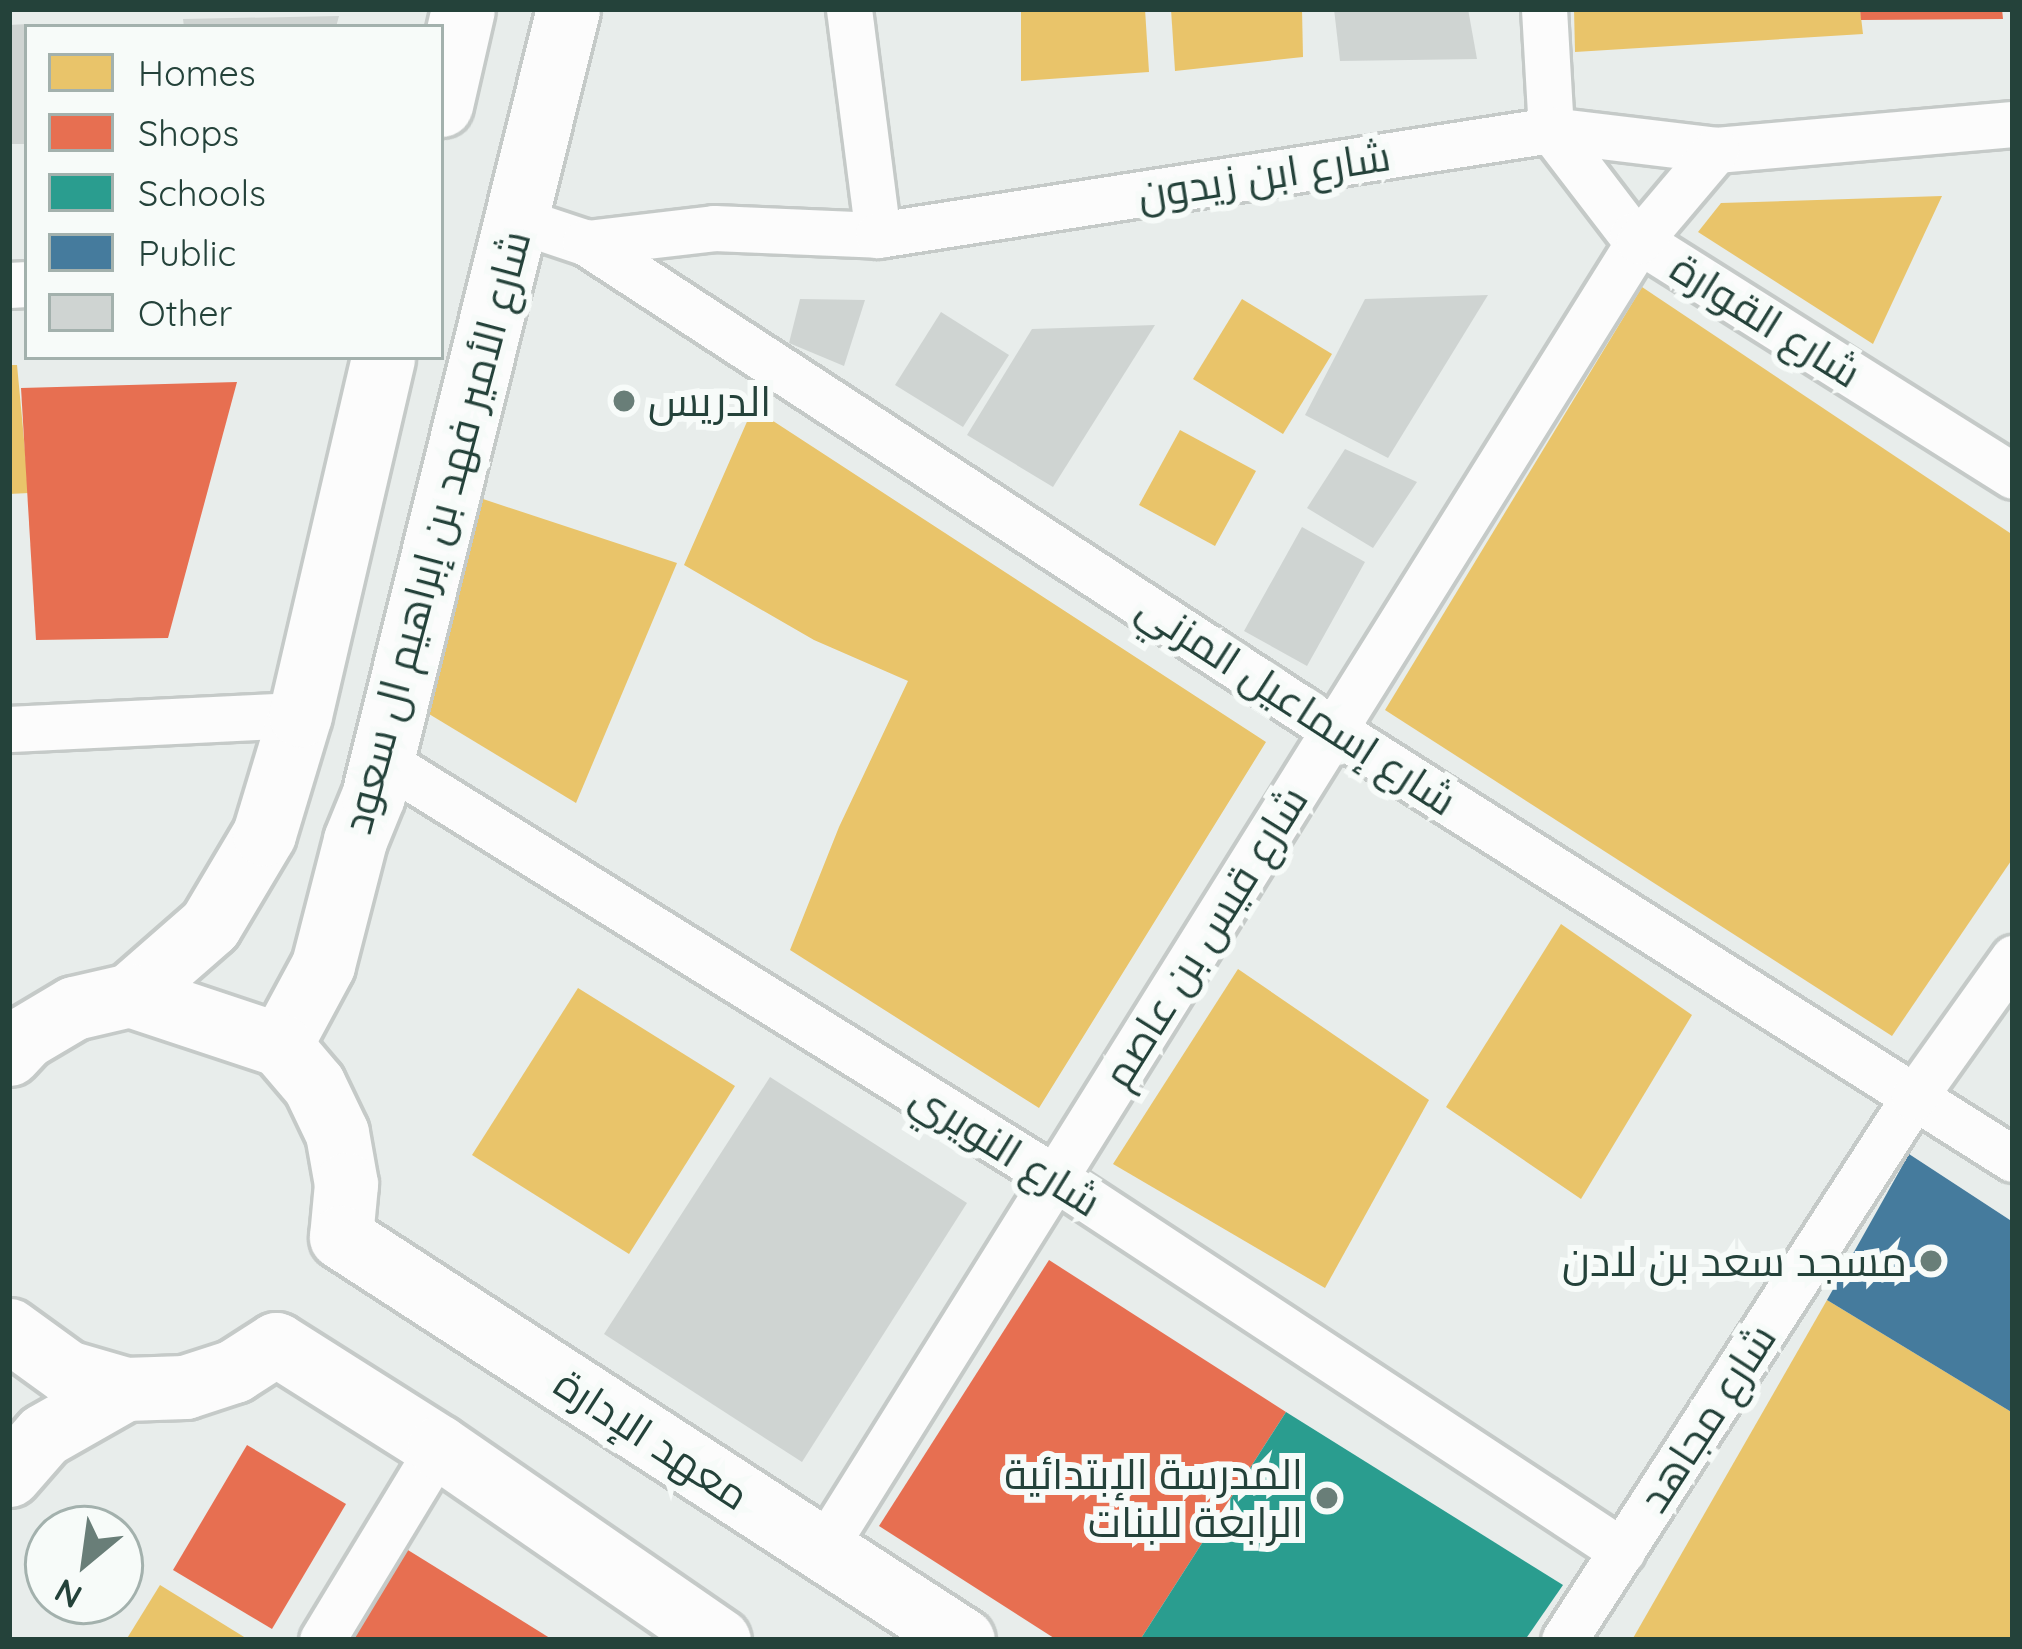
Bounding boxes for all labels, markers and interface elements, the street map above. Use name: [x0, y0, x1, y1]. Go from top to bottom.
legend: [24, 24, 444, 360]
text: Homes: [138, 50, 256, 95]
text: Shops: [138, 110, 239, 155]
street label: شارع ابن زيدون: [1134, 130, 1394, 220]
text: Schools: [138, 170, 266, 215]
street label: شارع الأمير فهد بن إبراهيم ال سعود: [331, 225, 541, 839]
text: Public: [138, 230, 236, 275]
street label: شارع القوارة: [1662, 242, 1870, 398]
text: Other: [138, 290, 232, 335]
place label: الدريس: [648, 376, 771, 426]
marker: الدريس: [611, 388, 637, 414]
street label: شارع إسماعيل المزني: [1128, 582, 1466, 826]
street label: شارع قيس بن عاصم: [1092, 777, 1318, 1097]
street label: شارع النويري: [902, 1071, 1110, 1227]
place label: مسجد سعد بن لادن: [1562, 1236, 1907, 1286]
marker: مسجد سعد بن لادن: [1918, 1248, 1944, 1274]
street label: شارع مجاهد: [1628, 1315, 1786, 1521]
street label: معهد الإدارة: [546, 1358, 758, 1520]
place label: المدرسة الإبتدائية الرابعة للبنات: [1004, 1449, 1303, 1547]
marker: المدرسة الإبتدائية الرابعة للبنات: [1314, 1485, 1340, 1511]
north arrow: [24, 1505, 144, 1625]
text: N: [47, 1570, 88, 1618]

